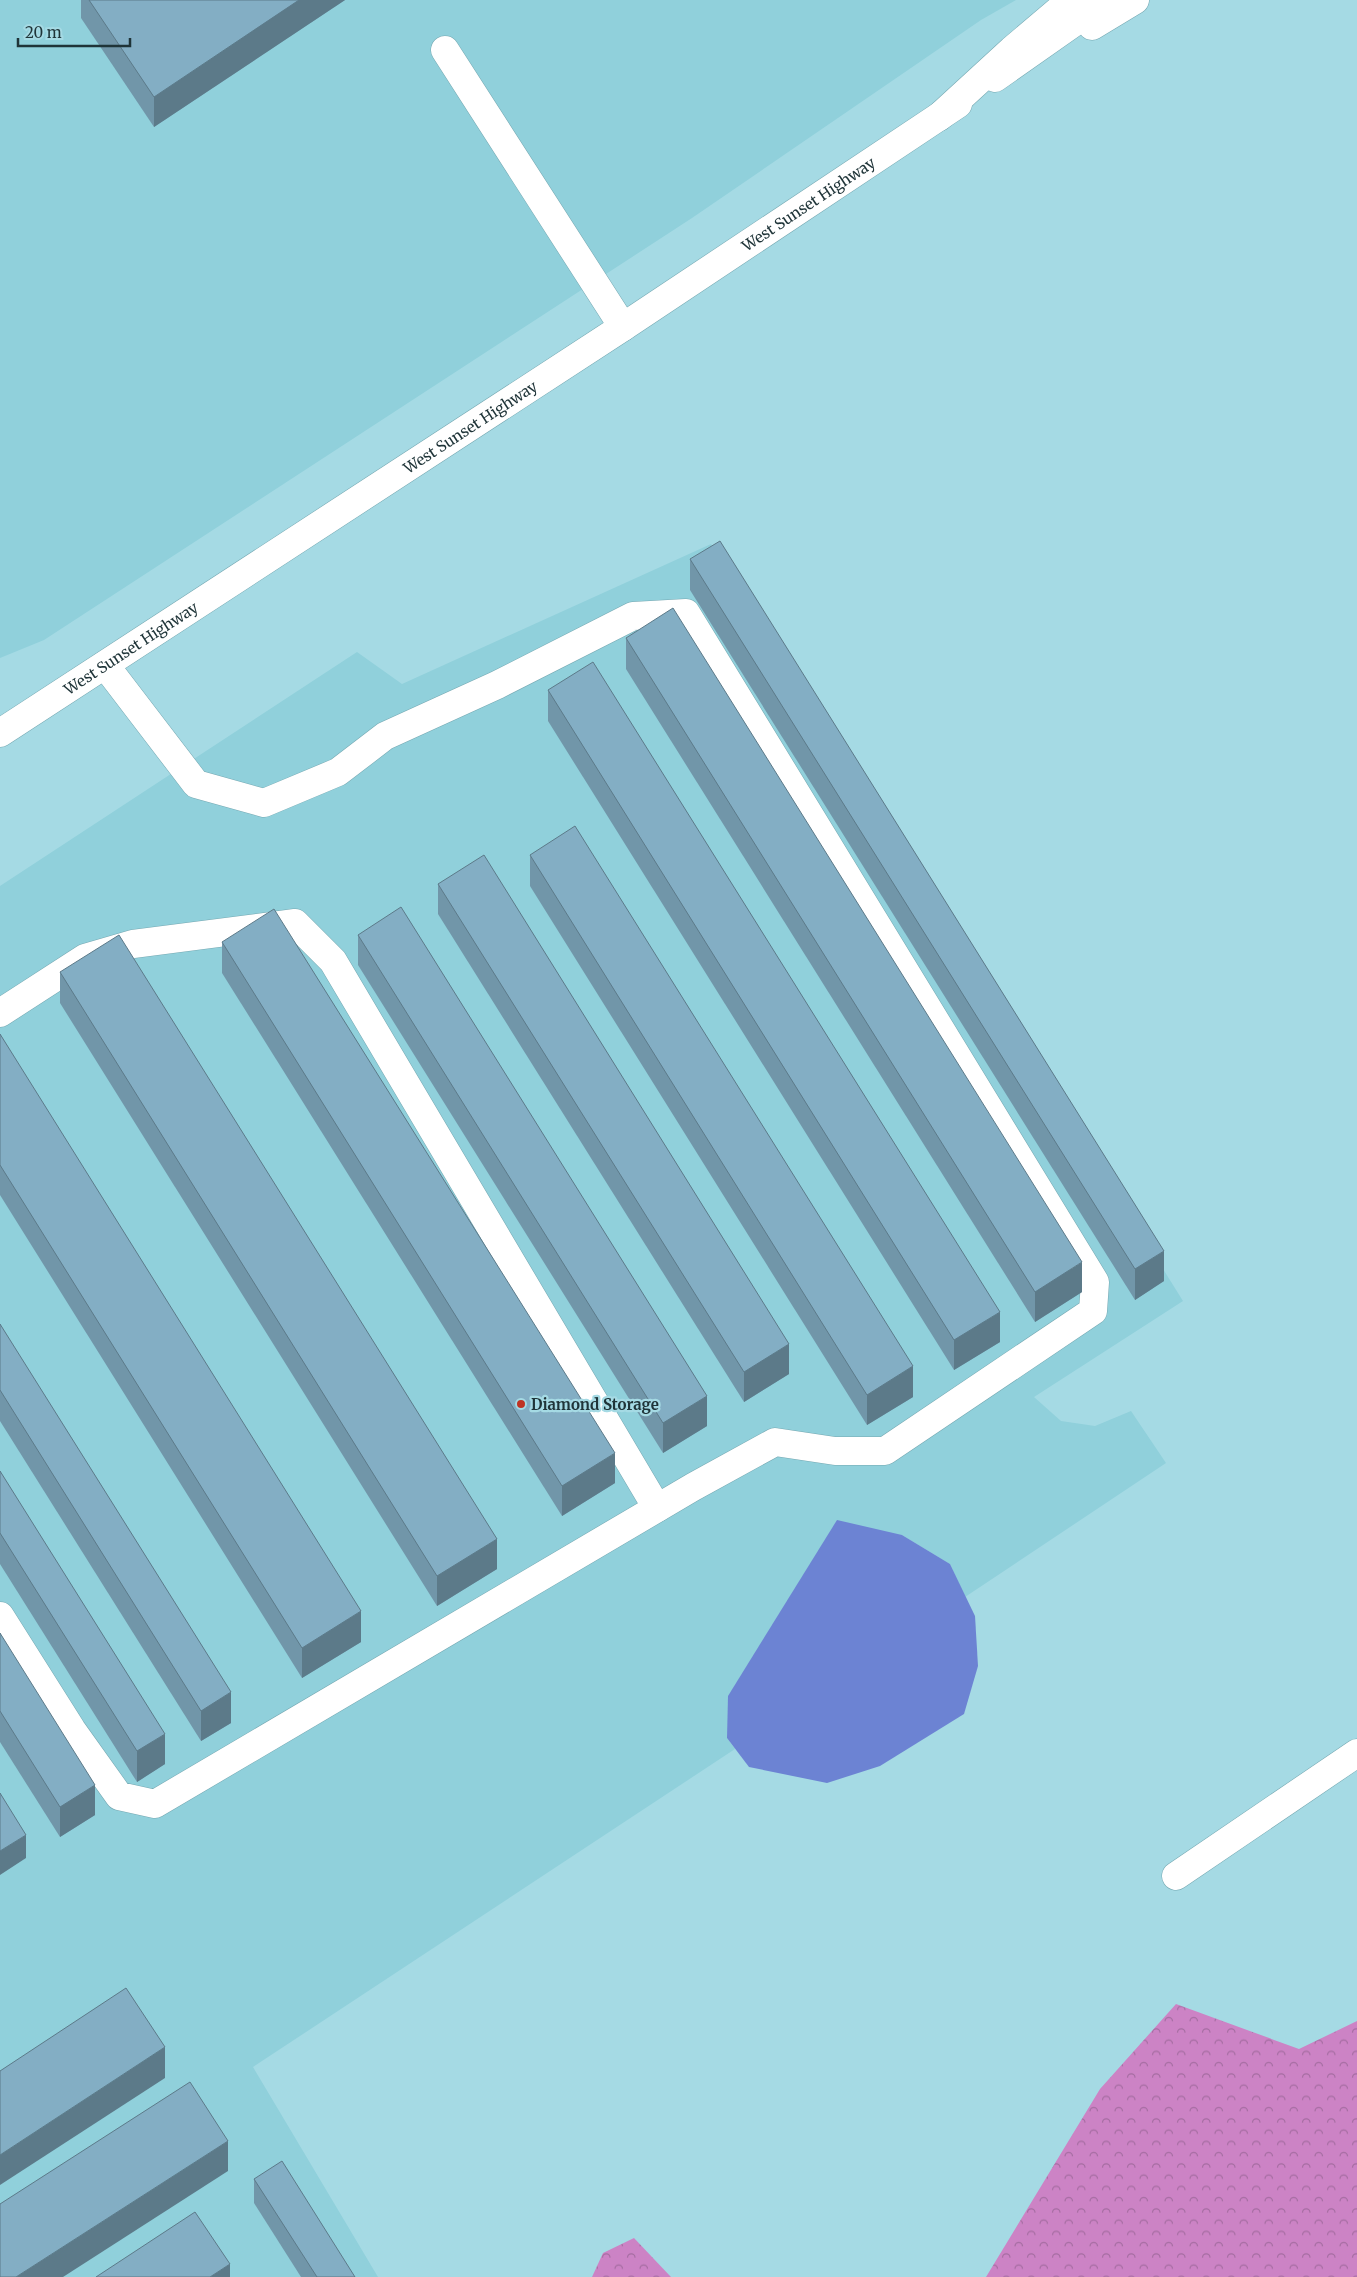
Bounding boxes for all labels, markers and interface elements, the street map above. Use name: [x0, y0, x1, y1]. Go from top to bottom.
scale bar: [18, 15, 130, 47]
text: 20 m: [25, 23, 62, 42]
street label: West Sunset Highway: [737, 152, 879, 255]
street label: West Sunset Highway: [399, 376, 541, 478]
street label: West Sunset Highway: [59, 597, 201, 699]
place label: Diamond Storage: [531, 1395, 659, 1414]
marker: Diamond Storage: [515, 1398, 527, 1410]

